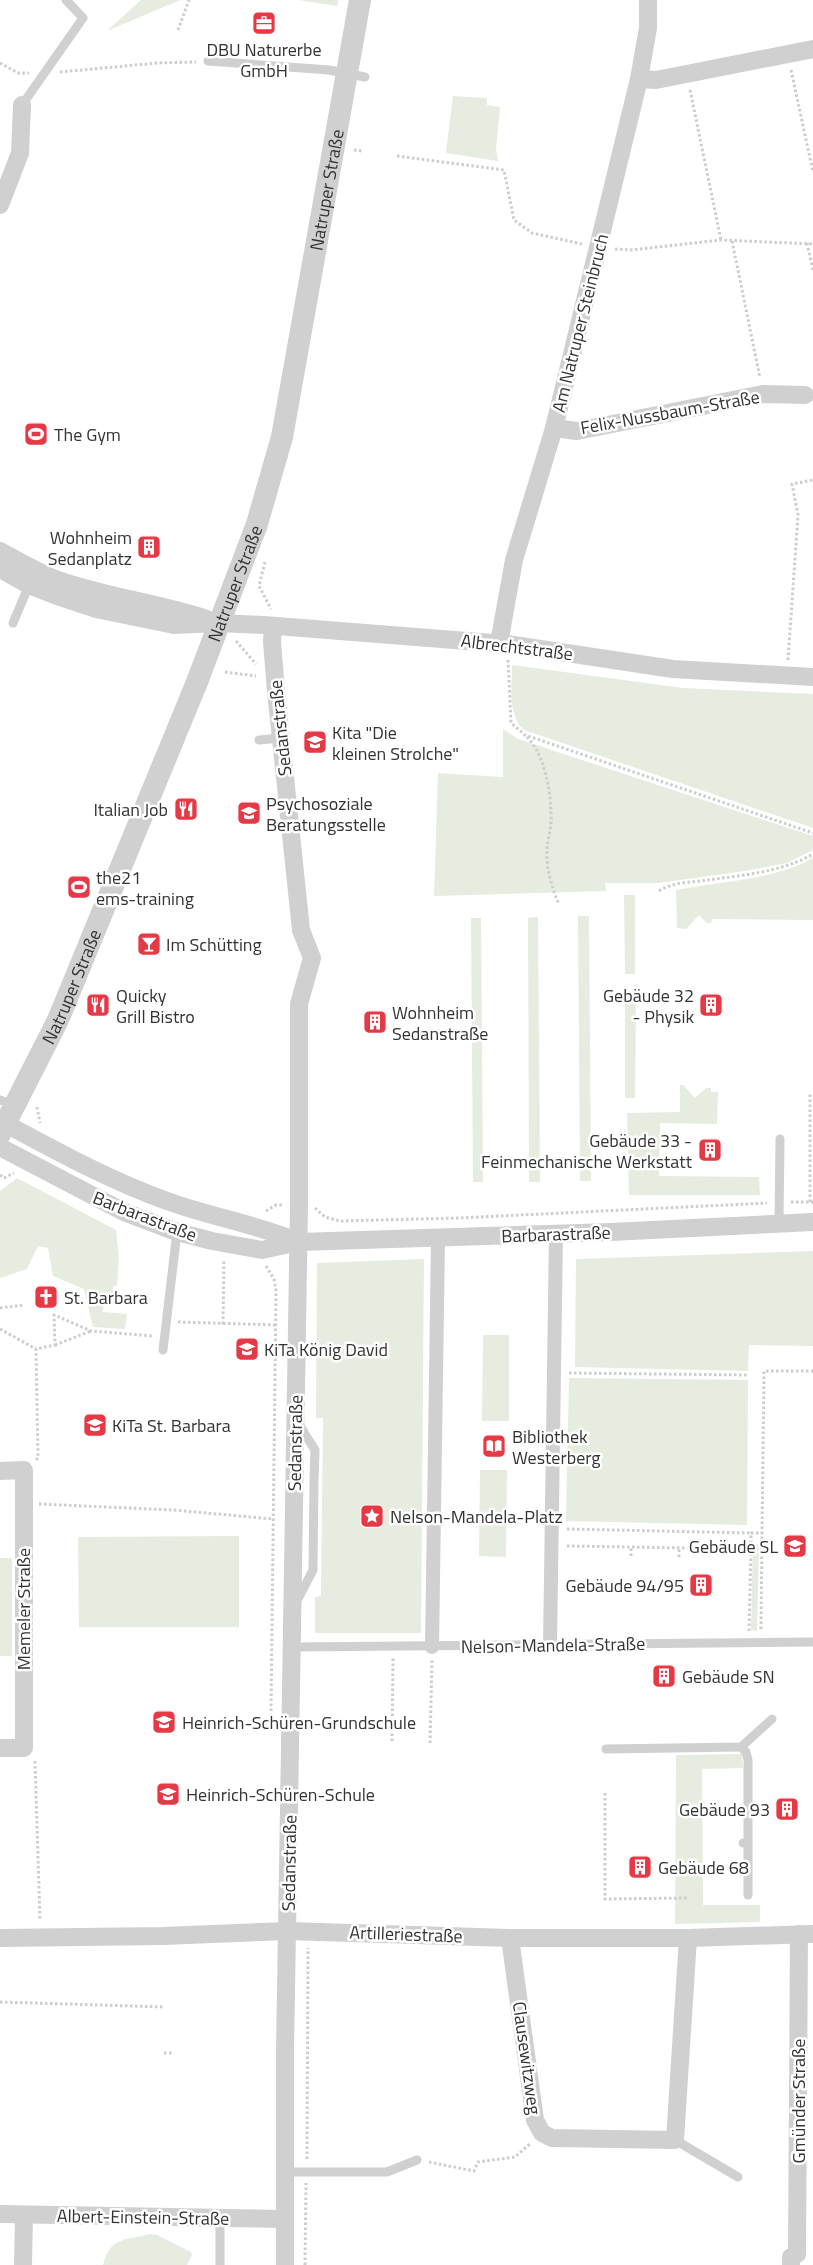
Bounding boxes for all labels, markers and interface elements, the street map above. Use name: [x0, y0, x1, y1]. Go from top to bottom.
office icon: DBU Naturerbe GmbH: [251, 10, 277, 36]
place label: DBU Naturerbe GmbH: [206, 36, 322, 84]
street label: Natruper Straße: [302, 127, 350, 253]
street label: Am Natruper Steinbruch: [545, 231, 615, 415]
street label: Felix-Nussbaum-Straße: [578, 383, 762, 441]
sports icon: The Gym: [23, 421, 49, 447]
place label: The Gym: [54, 421, 121, 448]
street label: Natruper Straße: [200, 521, 269, 645]
place label: Wohnheim Sedanplatz: [48, 524, 132, 572]
building icon: Wohnheim Sedanplatz: [136, 534, 162, 560]
street label: Albrechtstraße: [459, 627, 575, 667]
street label: Sedanstraße: [262, 679, 298, 777]
place label: Kita "Die kleinen Strolche": [332, 719, 459, 767]
school or university icon: Kita "Die kleinen Strolche": [302, 729, 328, 755]
place label: Psychosoziale Beratungsstelle: [266, 790, 386, 838]
place label: Italian Job: [93, 796, 168, 823]
restaurant icon: Italian Job: [173, 796, 199, 822]
school or university icon: Psychosoziale Beratungsstelle: [236, 800, 262, 826]
place label: the21 ems-training: [96, 864, 194, 912]
sports icon: the21 ems-training: [66, 874, 92, 900]
street label: Natruper Straße: [35, 925, 108, 1049]
bar icon: Im Schütting: [136, 931, 162, 957]
place label: Im Schütting: [166, 931, 262, 958]
place label: Quicky Grill Bistro: [116, 982, 195, 1030]
place label: Gebäude 32 - Physik: [603, 982, 694, 1030]
restaurant icon: Quicky Grill Bistro: [85, 992, 111, 1018]
building icon: Gebäude 32 - Physik: [698, 992, 724, 1018]
place label: Wohnheim Sedanstraße: [392, 999, 488, 1047]
building icon: Wohnheim Sedanstraße: [362, 1009, 388, 1035]
place label: Gebäude 33 - Feinmechanische Werkstatt: [481, 1127, 693, 1175]
building icon: Gebäude 33 - Feinmechanische Werkstatt: [697, 1137, 723, 1163]
street label: Barbarastraße: [89, 1184, 201, 1248]
street label: Barbarastraße: [501, 1219, 611, 1249]
church icon: St. Barbara: [33, 1284, 59, 1310]
place label: St. Barbara: [64, 1284, 148, 1311]
school or university icon: KiTa König David: [234, 1336, 260, 1362]
place label: KiTa König David: [264, 1336, 388, 1363]
street label: Sedanstraße: [281, 1395, 309, 1491]
school or university icon: KiTa St. Barbara: [82, 1412, 108, 1438]
place label: KiTa St. Barbara: [112, 1412, 231, 1439]
place label: Bibliothek Westerberg: [512, 1423, 601, 1471]
library icon: Bibliothek Westerberg: [481, 1433, 507, 1459]
place icon: Nelson-Mandela-Platz: [359, 1503, 385, 1529]
place label: Nelson-Mandela-Platz: [390, 1503, 563, 1530]
place label: Gebäude SL: [689, 1533, 778, 1560]
school or university icon: Gebäude SL: [782, 1533, 808, 1559]
street label: Memeler Straße: [10, 1548, 37, 1670]
place label: Gebäude 94/95: [565, 1572, 684, 1599]
building icon: Gebäude 94/95: [688, 1572, 714, 1598]
street label: Nelson-Mandela-Straße: [461, 1630, 645, 1660]
building icon: Gebäude SN: [651, 1663, 677, 1689]
place label: Gebäude SN: [682, 1663, 775, 1690]
school or university icon: Heinrich-Schüren-Grundschule: [151, 1709, 177, 1735]
place label: Heinrich-Schüren-Grundschule: [182, 1709, 416, 1736]
school or university icon: Heinrich-Schüren-Schule: [155, 1781, 181, 1807]
place label: Heinrich-Schüren-Schule: [186, 1781, 375, 1808]
place label: Gebäude 93: [679, 1796, 770, 1823]
building icon: Gebäude 93: [774, 1796, 800, 1822]
street label: Sedanstraße: [275, 1815, 303, 1911]
building icon: Gebäude 68: [627, 1854, 653, 1880]
place label: Gebäude 68: [658, 1854, 749, 1881]
street label: Artilleriestraße: [349, 1919, 463, 1949]
street label: Clausewitzweg: [506, 2000, 548, 2116]
street label: Gmünder Straße: [785, 2039, 812, 2163]
street label: Albert-Einstein-Straße: [57, 2202, 229, 2232]

